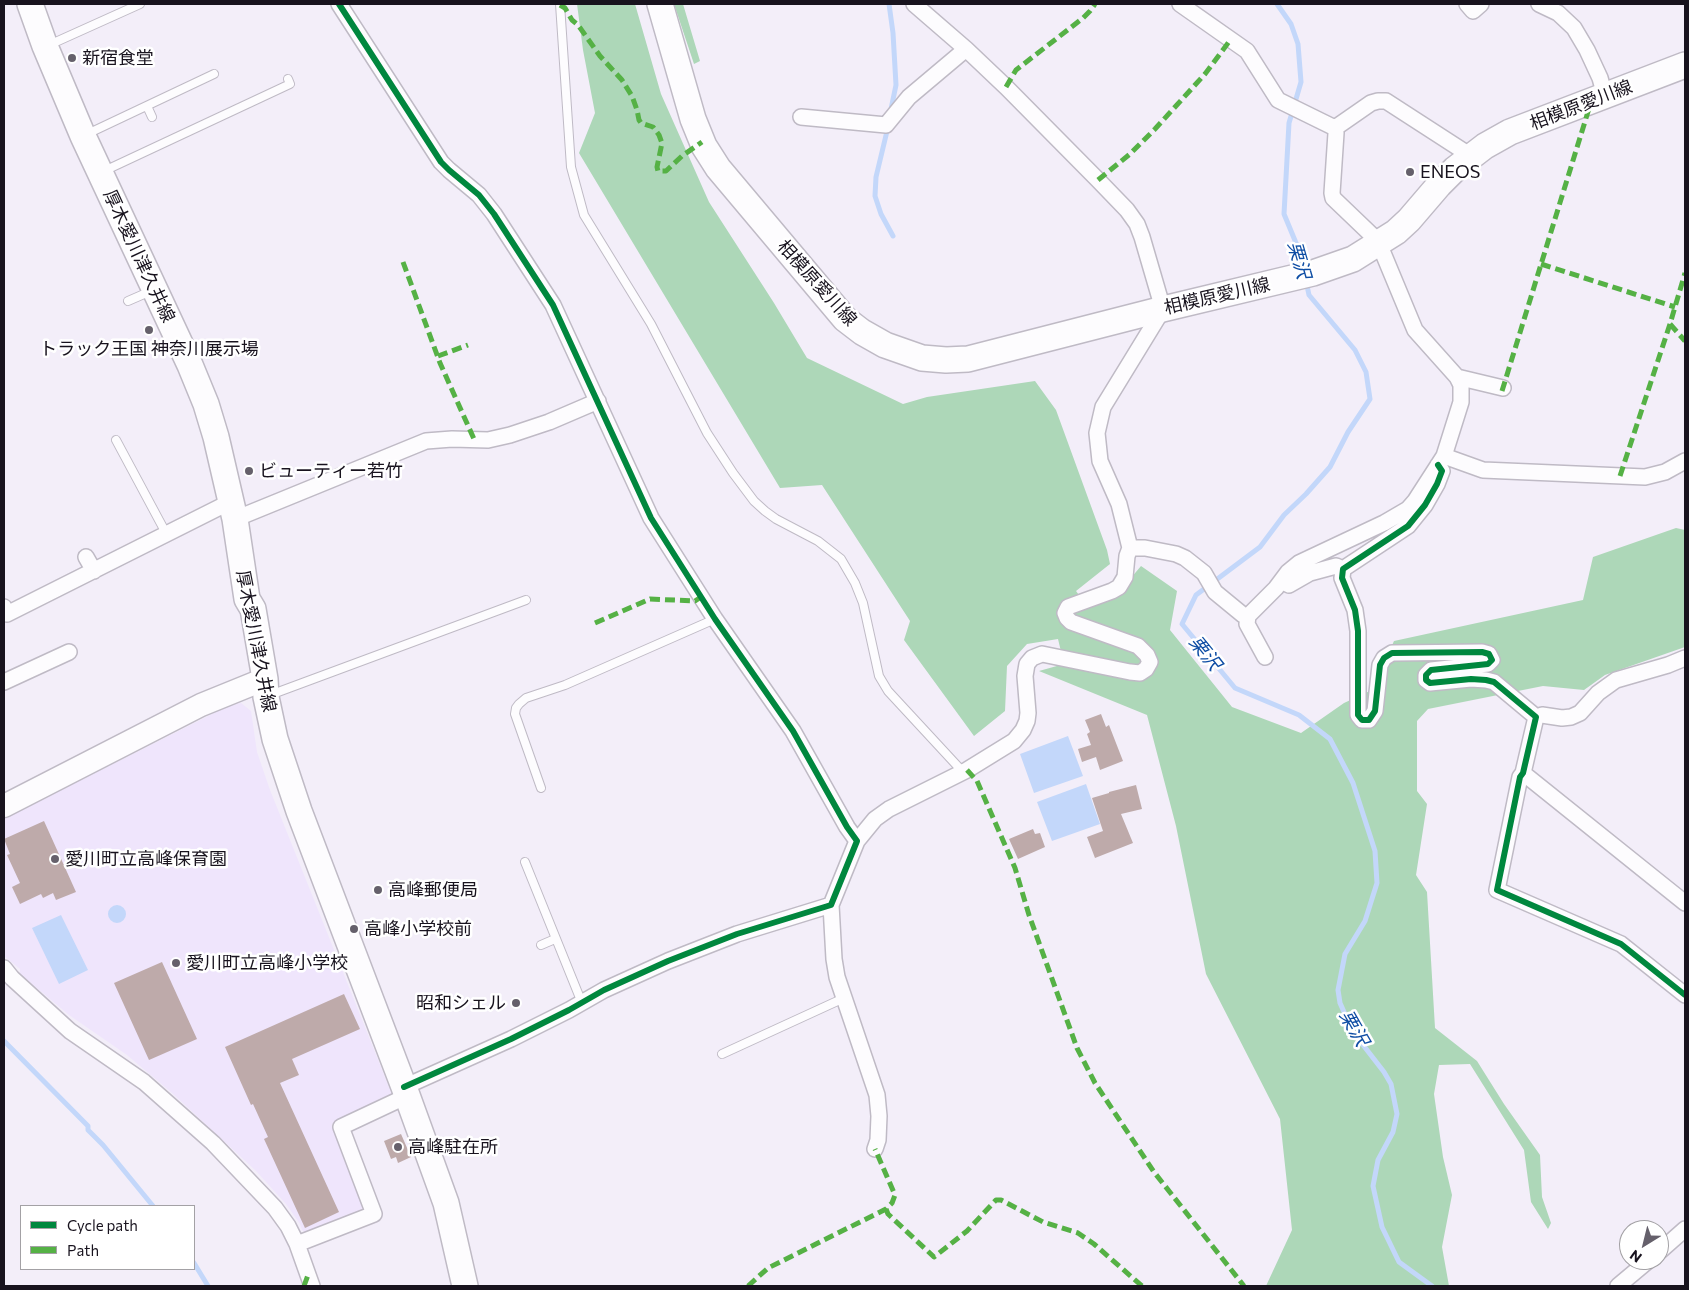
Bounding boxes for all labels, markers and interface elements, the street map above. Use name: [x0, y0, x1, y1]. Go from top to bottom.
place label: 新宿食堂: [82, 47, 154, 69]
marker: 新宿食堂: [66, 52, 78, 64]
street label: 相模原愛川線: [1527, 76, 1635, 134]
place label: ENEOS: [1420, 161, 1480, 183]
marker: ENEOS: [1404, 166, 1416, 178]
street label: 厚木愛川津久井線: [99, 186, 179, 326]
street label: 相模原愛川線: [773, 236, 861, 330]
water label: 栗沢: [1283, 239, 1315, 281]
street label: 相模原愛川線: [1162, 273, 1272, 319]
marker: トラック王国 神奈川展示場: [143, 324, 155, 336]
place label: トラック王国 神奈川展示場: [39, 338, 259, 360]
place label: ビューティー若竹: [259, 460, 403, 482]
marker: ビューティー若竹: [243, 465, 255, 477]
street label: 厚木愛川津久井線: [232, 568, 280, 714]
water label: 栗沢: [1184, 631, 1226, 675]
place label: 愛川町立高峰保育園: [65, 848, 227, 870]
marker: 愛川町立高峰保育園: [49, 853, 61, 865]
place label: 高峰郵便局: [388, 879, 478, 901]
marker: 高峰郵便局: [372, 884, 384, 896]
place label: 高峰小学校前: [364, 918, 472, 940]
marker: 高峰小学校前: [348, 923, 360, 935]
place label: 愛川町立高峰小学校: [186, 952, 348, 974]
marker: 愛川町立高峰小学校: [170, 957, 182, 969]
place label: 昭和シェル: [416, 992, 506, 1014]
marker: 昭和シェル: [510, 997, 522, 1009]
water label: 栗沢: [1335, 1006, 1373, 1050]
place label: 高峰駐在所: [408, 1136, 498, 1158]
marker: 高峰駐在所: [392, 1141, 404, 1153]
legend: [20, 1205, 195, 1270]
text: Cycle path: [67, 1216, 138, 1234]
north arrow: [1619, 1220, 1669, 1270]
text: Path: [67, 1241, 99, 1259]
text: N: [1626, 1247, 1645, 1267]

